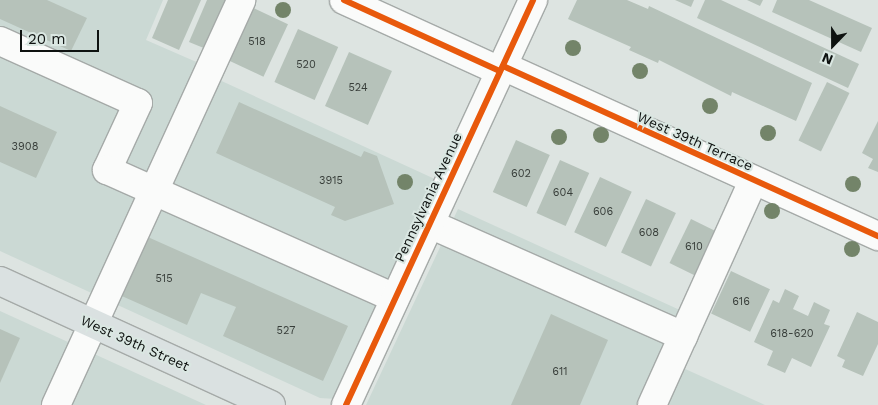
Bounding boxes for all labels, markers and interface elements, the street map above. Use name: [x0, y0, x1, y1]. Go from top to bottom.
scale bar: [22, 20, 101, 52]
north arrow: [808, 20, 858, 70]
text: 20 m: [28, 30, 66, 48]
house number: 518: [248, 35, 266, 49]
text: N: [820, 50, 835, 68]
house number: 520: [296, 58, 316, 72]
house number: 524: [348, 81, 368, 95]
street label: West 39th Terrace: [634, 108, 756, 174]
street label: Pennsylvania Avenue: [390, 129, 466, 265]
house number: 3908: [12, 140, 38, 154]
house number: 602: [511, 167, 531, 181]
house number: 3915: [319, 174, 343, 188]
house number: 604: [553, 186, 573, 200]
house number: 606: [593, 205, 613, 219]
house number: 608: [639, 226, 659, 240]
house number: 610: [685, 240, 703, 254]
house number: 515: [155, 272, 173, 286]
house number: 616: [732, 295, 750, 309]
street label: West 39th Street: [78, 311, 192, 375]
house number: 527: [277, 324, 295, 338]
house number: 618-620: [770, 327, 814, 341]
house number: 611: [552, 365, 568, 379]

